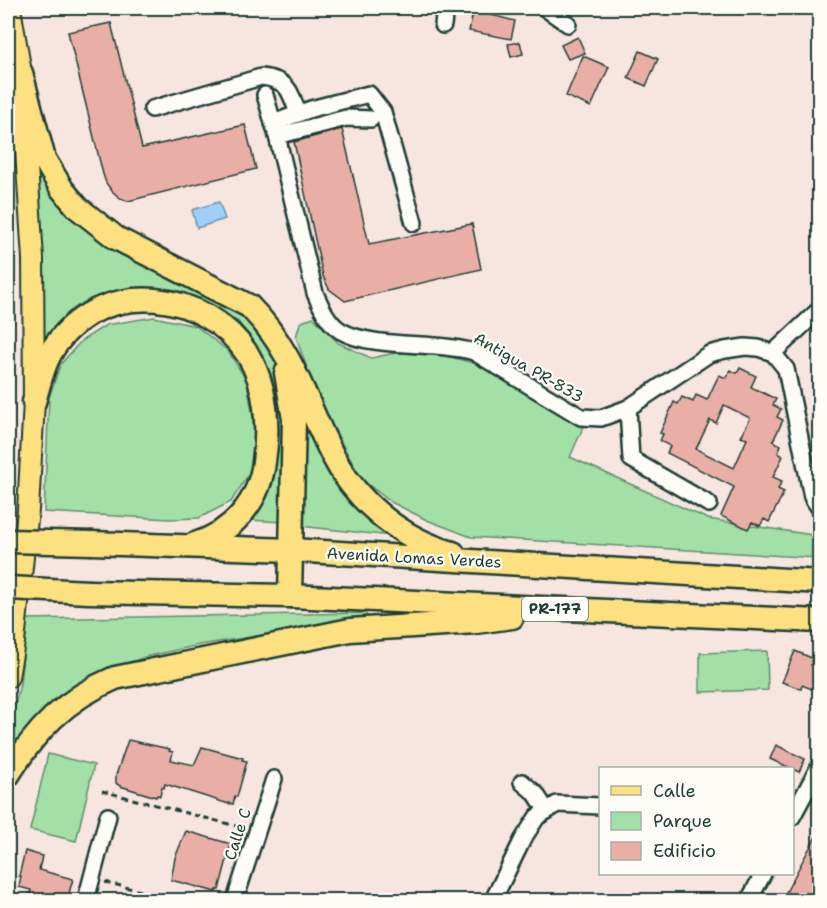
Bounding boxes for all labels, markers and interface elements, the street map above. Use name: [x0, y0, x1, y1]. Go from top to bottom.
street label: Antigua PR-833: [470, 327, 587, 407]
street label: Avenida Lomas Verdes: [326, 542, 502, 573]
road number: PR-177: [522, 597, 588, 621]
legend: [599, 767, 794, 875]
text: Calle: [653, 779, 696, 803]
street label: Calle C: [219, 805, 256, 863]
text: Parque: [653, 809, 712, 833]
text: Edificio: [653, 839, 716, 863]

